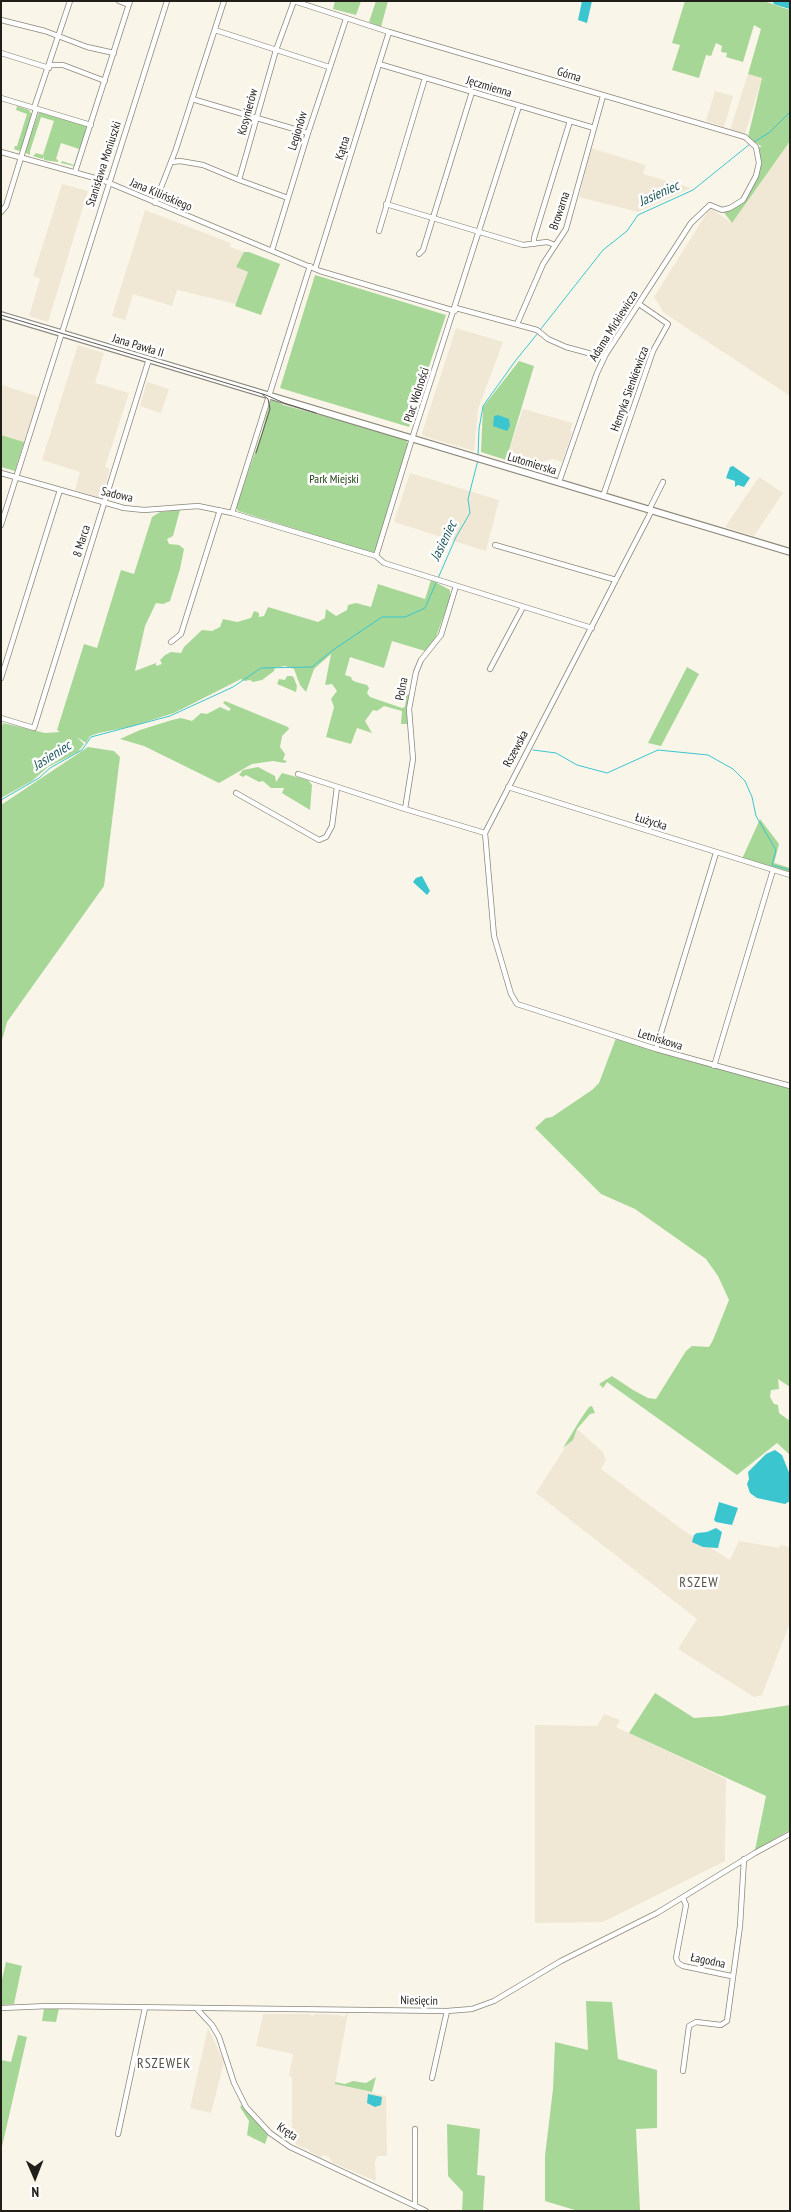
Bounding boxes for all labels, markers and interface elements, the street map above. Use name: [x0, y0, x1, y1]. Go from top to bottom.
street label: Górna: [555, 65, 583, 85]
street label: Jęczmienna: [464, 73, 514, 101]
street label: Kosynierów: [235, 87, 261, 137]
street label: Legionów: [285, 110, 311, 152]
street label: Stanisława Moniuszki: [83, 120, 125, 208]
street label: Kątna: [333, 134, 353, 162]
street label: Jana Kilińskiego: [128, 175, 194, 215]
water label: Jasieniec: [636, 178, 682, 210]
street label: Browarna: [547, 190, 573, 232]
street label: Adama Mickiewicza: [587, 288, 641, 364]
street label: Jana Pawła II: [111, 331, 165, 361]
street label: Henryka Sienkiewicza: [608, 344, 652, 434]
street label: Plac Wolności: [401, 366, 433, 424]
street label: Lutomierska: [506, 450, 558, 478]
park label: Park Miejski: [309, 473, 359, 487]
street label: Sadowa: [100, 484, 134, 506]
water label: Jasieniec: [427, 518, 461, 564]
street label: 8 Marca: [70, 523, 94, 559]
street label: Polna: [393, 676, 411, 702]
street label: Rszewska: [500, 728, 532, 770]
water label: Jasieniec: [30, 738, 74, 774]
street label: Łużycka: [633, 810, 669, 834]
street label: Letniskowa: [636, 1026, 684, 1054]
district label: RSZEW: [679, 1575, 719, 1591]
street label: Łagodna: [689, 1950, 727, 1972]
street label: Niesięcin: [400, 1993, 438, 2009]
district label: RSZEWEK: [136, 2056, 192, 2072]
street label: Kręta: [274, 2120, 300, 2144]
north arrow: [10, 2152, 60, 2202]
text: N: [31, 2183, 39, 2201]

